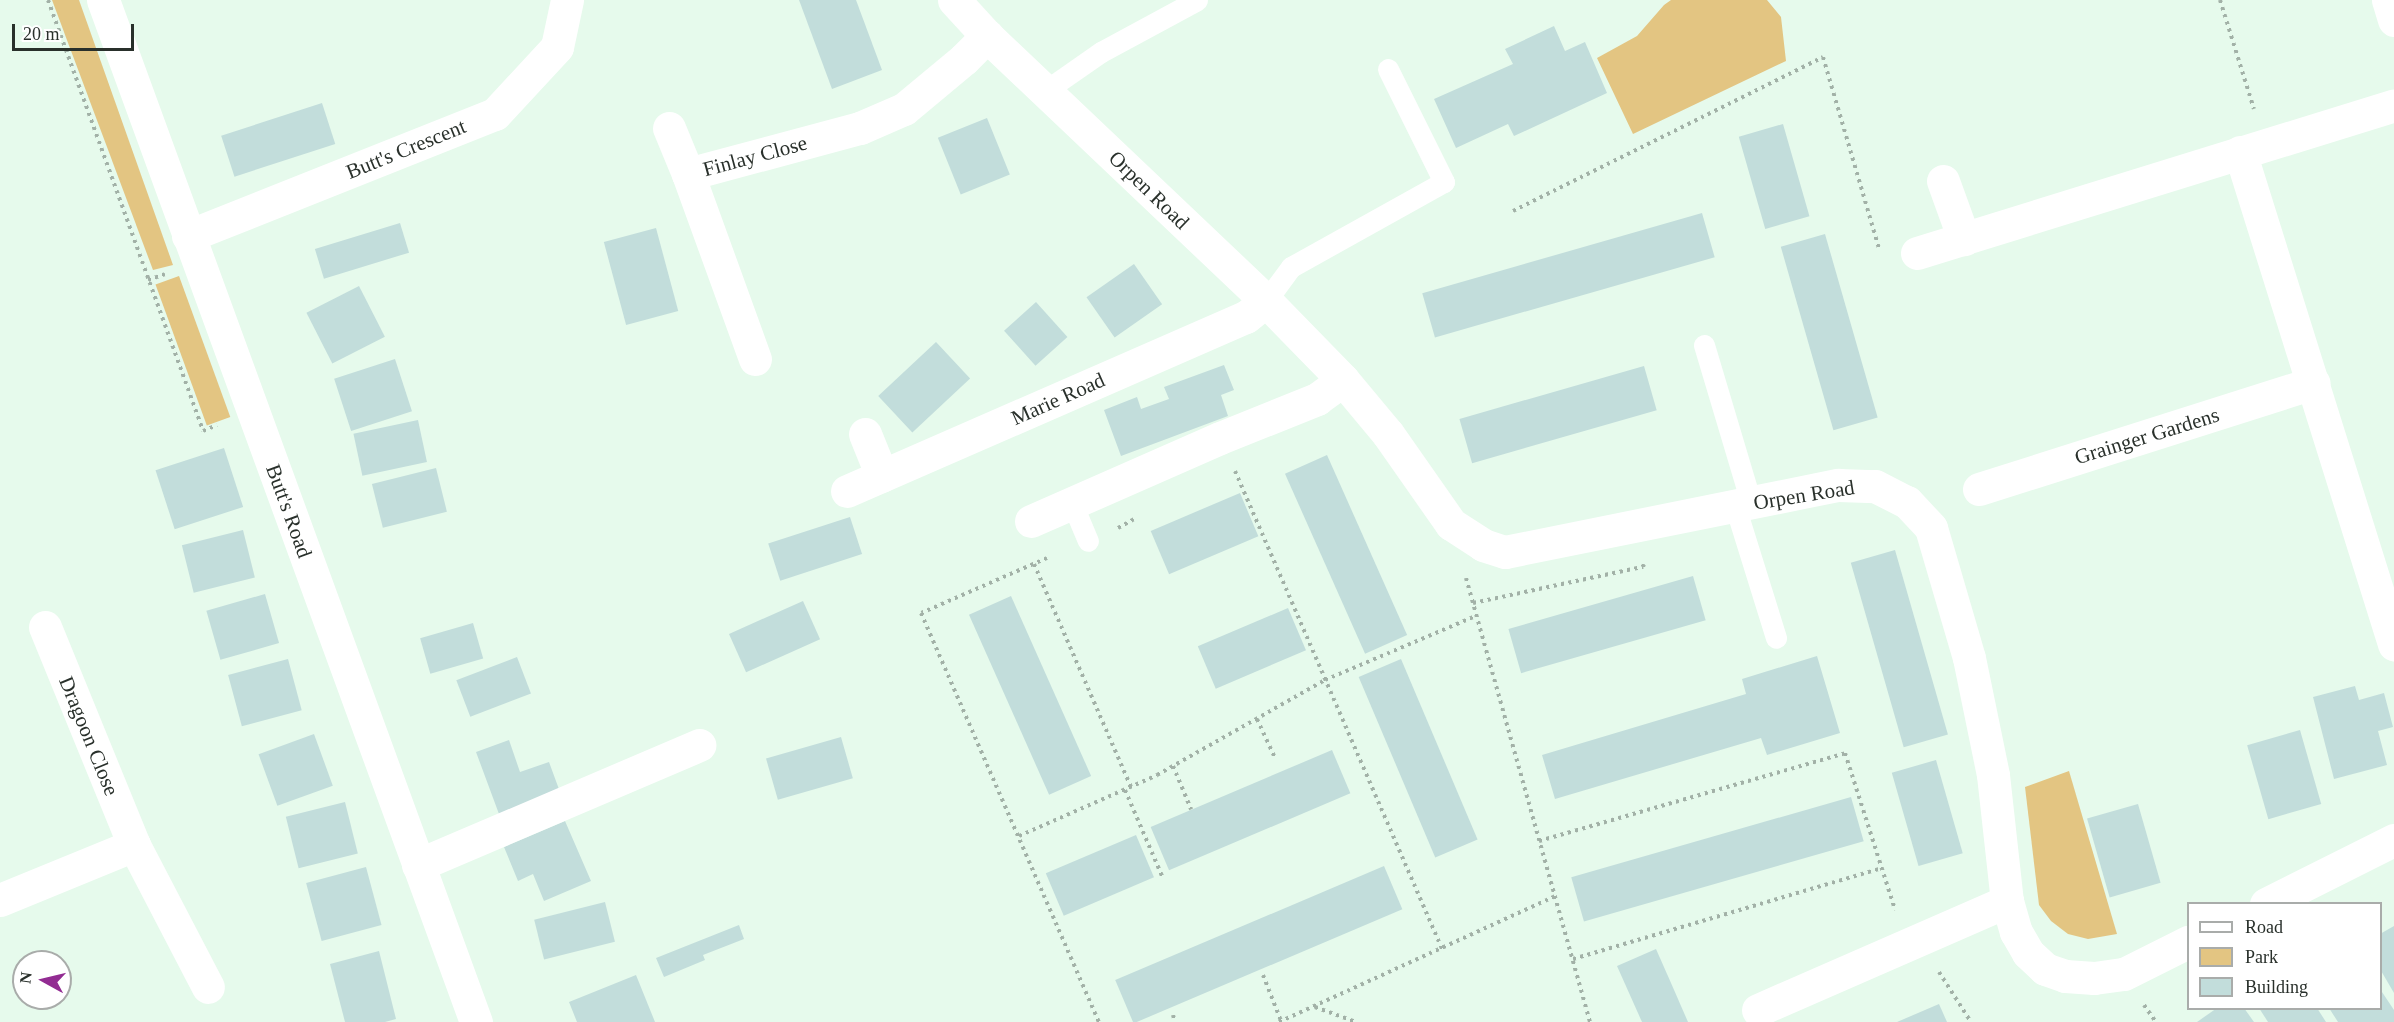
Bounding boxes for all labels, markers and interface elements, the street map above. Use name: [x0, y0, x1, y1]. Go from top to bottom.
scale bar: [15, 12, 136, 50]
text: 20 m: [23, 24, 60, 44]
street label: Butt's Crescent: [342, 114, 470, 184]
street label: Finlay Close: [700, 130, 810, 182]
street label: Orpen Road: [1104, 145, 1194, 235]
street label: Marie Road: [1007, 367, 1109, 431]
street label: Grainger Gardens: [2072, 402, 2222, 470]
street label: Butt's Road: [260, 461, 318, 561]
street label: Orpen Road: [1752, 475, 1856, 515]
street label: Dragoon Close: [54, 673, 124, 799]
legend: [2187, 902, 2382, 1010]
text: Road: [2245, 917, 2283, 937]
text: Park: [2245, 947, 2278, 967]
north arrow: [12, 950, 72, 1010]
text: N: [16, 971, 35, 985]
text: Building: [2245, 977, 2308, 997]

